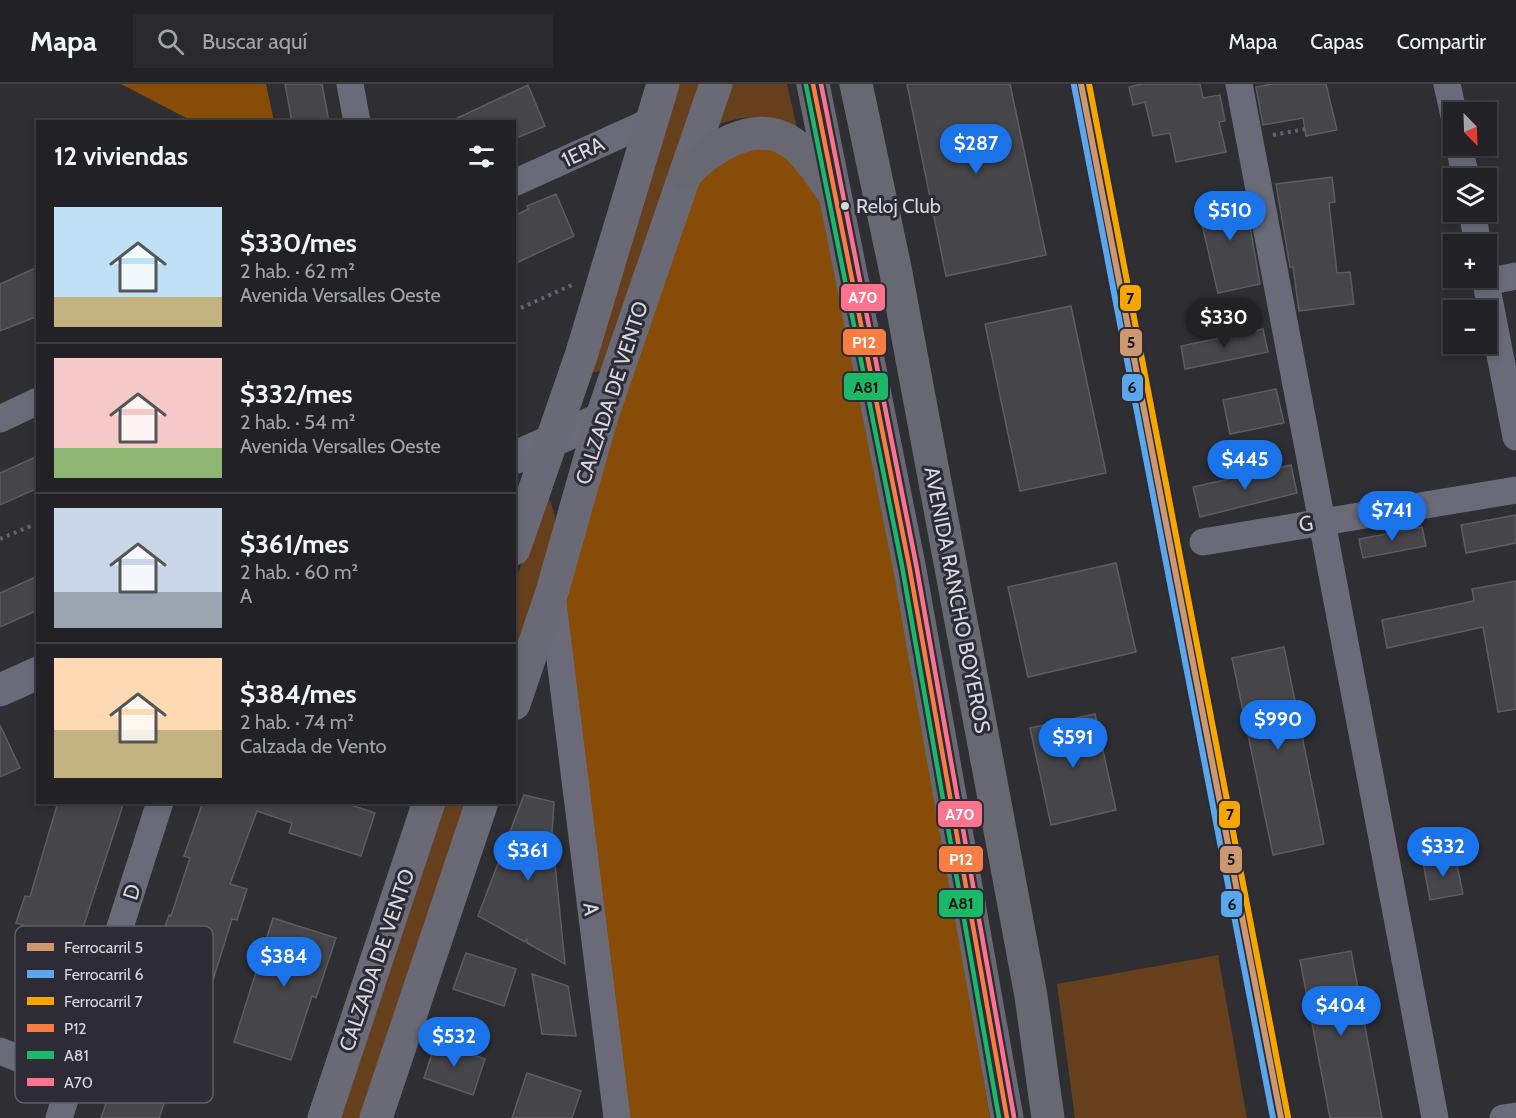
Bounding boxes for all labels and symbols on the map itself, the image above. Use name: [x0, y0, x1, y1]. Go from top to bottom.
north arrow: [1443, 102, 1497, 156]
pin: $287: [940, 124, 1012, 175]
street label: 1ERA: [558, 131, 608, 172]
pin: $510: [1194, 191, 1266, 242]
place label: Reloj Club: [856, 194, 941, 218]
marker: Reloj Club: [839, 200, 851, 212]
line badge: A70: [840, 283, 886, 312]
line badge: 7: [1119, 284, 1142, 312]
text: A70: [848, 288, 878, 307]
text: 7: [1126, 289, 1135, 308]
street label: CALZADA DE VENTO: [570, 298, 653, 488]
pin: $330: [1188, 298, 1260, 349]
line badge: P12: [842, 328, 887, 356]
line badge: 5: [1119, 328, 1143, 357]
text: P12: [852, 333, 876, 352]
text: 5: [1127, 333, 1135, 352]
line badge: A81: [843, 372, 889, 401]
line badge: 6: [1121, 373, 1144, 402]
text: A81: [853, 378, 879, 397]
text: 6: [1128, 378, 1137, 397]
pin: $445: [1209, 440, 1281, 491]
street label: AVENIDA RANCHO BOYEROS: [919, 465, 996, 735]
pin: $741: [1356, 491, 1428, 542]
street label: G: [1297, 510, 1315, 537]
pin: $990: [1242, 700, 1314, 751]
pin: $591: [1037, 718, 1109, 769]
line badge: A70: [937, 800, 983, 828]
line badge: 7: [1218, 800, 1241, 829]
text: A70: [945, 805, 975, 824]
text: 7: [1226, 805, 1235, 824]
pin: $332: [1407, 827, 1479, 878]
pin: $361: [492, 831, 564, 882]
line badge: P12: [938, 845, 984, 873]
line badge: 5: [1219, 845, 1243, 874]
text: P12: [949, 850, 973, 869]
text: 5: [1227, 850, 1235, 869]
street label: CALZADA DE VENTO: [334, 865, 419, 1054]
street label: D: [117, 881, 146, 903]
line badge: A81: [938, 889, 984, 918]
line badge: 6: [1220, 890, 1243, 918]
text: A81: [948, 894, 974, 913]
text: 6: [1228, 895, 1237, 914]
street label: A: [578, 901, 605, 917]
legend: [15, 926, 213, 1103]
pin: $384: [248, 937, 320, 988]
text: Ferrocarril 5: [64, 938, 143, 957]
text: Ferrocarril 6: [64, 965, 143, 984]
pin: $404: [1305, 986, 1377, 1037]
text: Ferrocarril 7: [64, 992, 142, 1011]
pin: $532: [418, 1017, 490, 1068]
text: P12: [64, 1019, 87, 1038]
text: A81: [64, 1046, 89, 1065]
text: A70: [64, 1073, 93, 1092]

